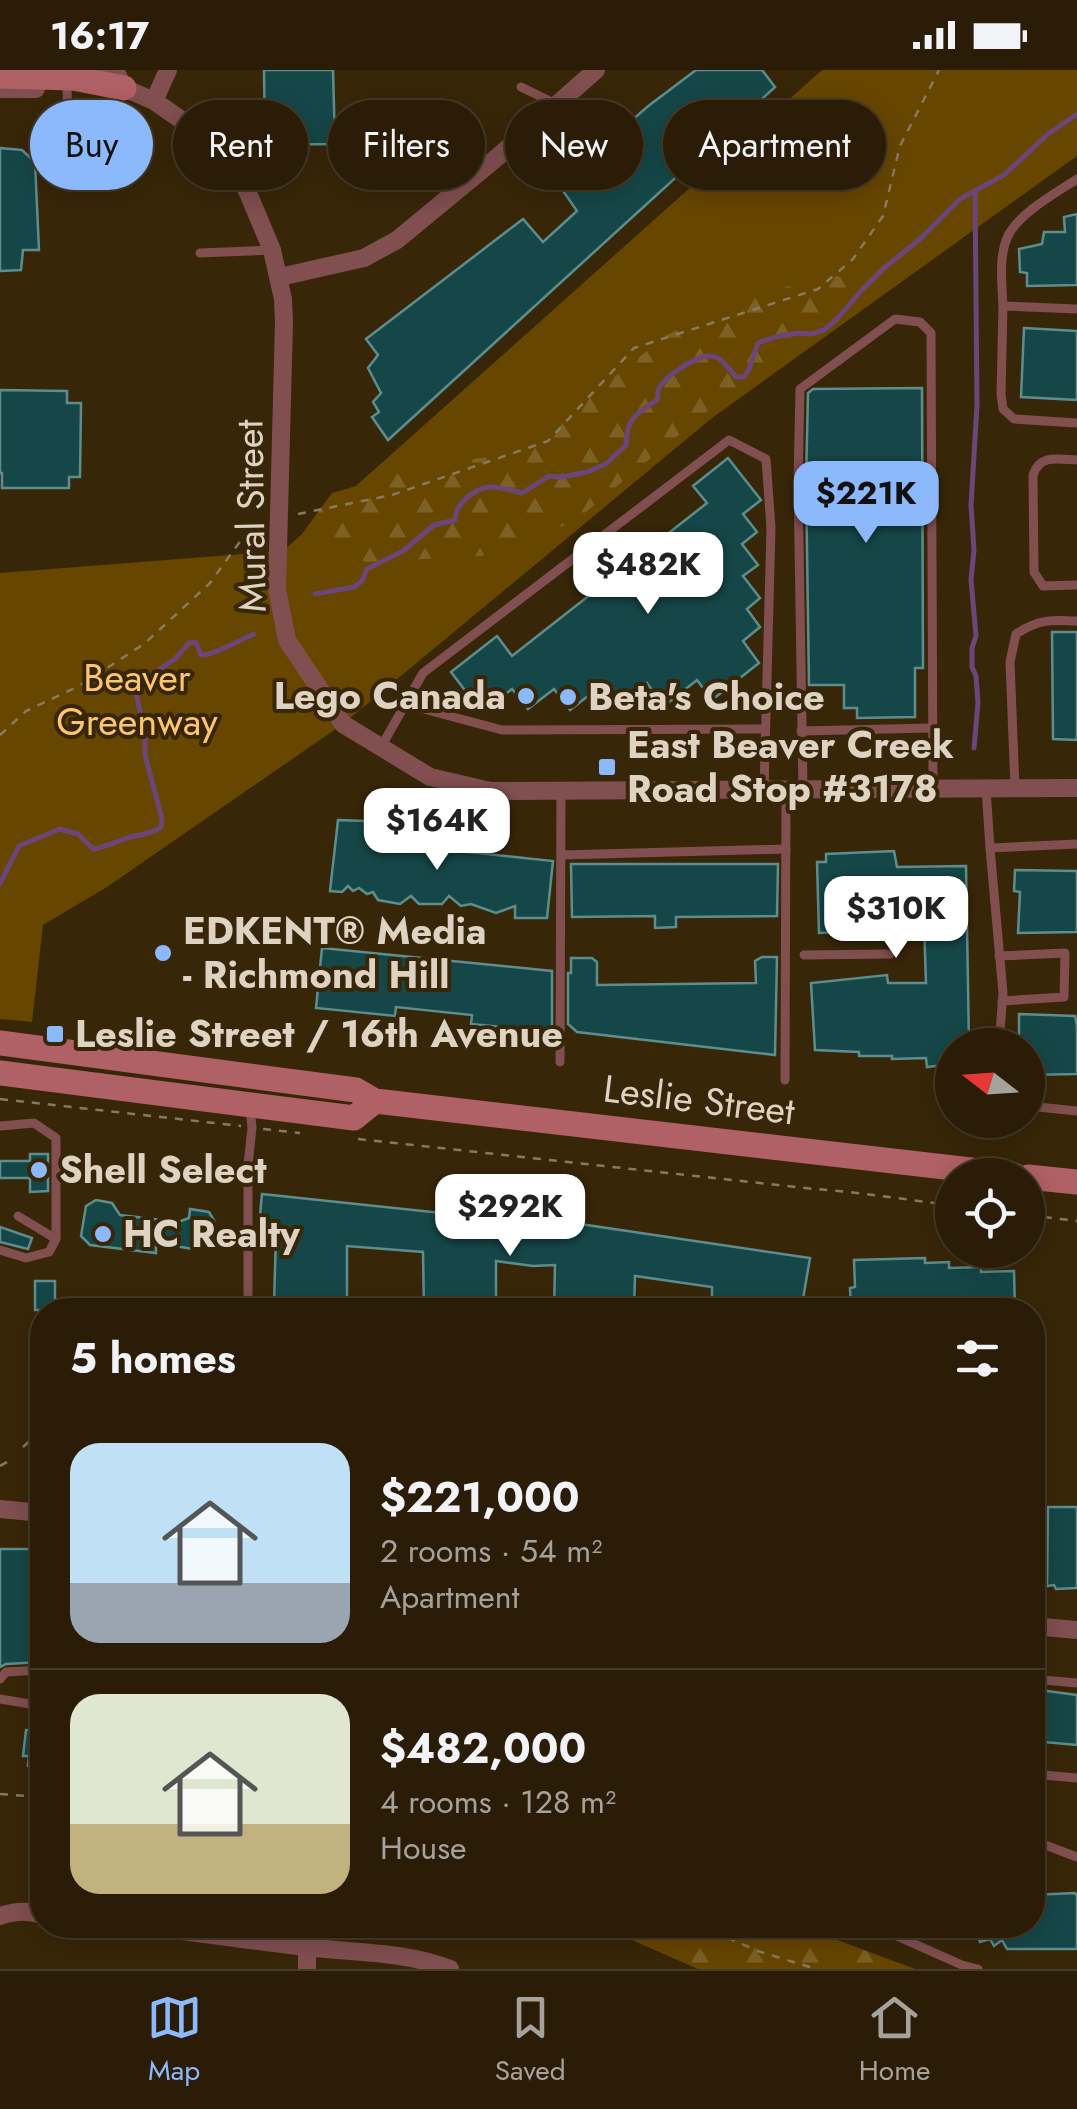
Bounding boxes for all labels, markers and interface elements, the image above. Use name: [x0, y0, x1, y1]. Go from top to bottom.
text: 16:17: [50, 8, 149, 63]
chip: Buy: [30, 100, 153, 190]
chip: Rent: [173, 100, 308, 190]
chip: Filters: [328, 100, 485, 190]
chip: New: [505, 100, 643, 190]
chip: Apartment: [663, 100, 886, 190]
street label: Mural Street: [221, 419, 280, 613]
pin: $221K: [796, 461, 936, 546]
text: $221K: [816, 470, 916, 516]
pin: $482K: [578, 532, 718, 617]
text: $482K: [595, 541, 701, 587]
park label: Beaver Greenway: [56, 650, 218, 749]
place label: Lego Canada: [274, 668, 506, 723]
place label: Beta's Choice: [588, 669, 825, 724]
marker: Lego Canada: [515, 685, 537, 707]
marker: Beta's Choice: [557, 686, 579, 708]
place label: East Beaver Creek Road Stop #3178: [627, 717, 954, 816]
marker: East Beaver Creek Road Stop #3178: [596, 756, 618, 778]
pin: $164K: [367, 788, 507, 873]
text: $164K: [386, 797, 488, 843]
pin: $310K: [826, 876, 966, 961]
text: $310K: [846, 885, 946, 931]
place label: EDKENT® Media - Richmond Hill: [183, 903, 487, 1002]
marker: EDKENT® Media - Richmond Hill: [152, 942, 174, 964]
place label: Leslie Street / 16th Avenue: [75, 1006, 563, 1061]
marker: Leslie Street / 16th Avenue: [44, 1023, 66, 1045]
north arrow: [935, 1028, 1045, 1138]
map controls: [935, 1028, 1045, 1268]
street label: Leslie Street: [600, 1060, 798, 1139]
place label: Shell Select: [59, 1142, 266, 1197]
button: locate: [935, 1158, 1045, 1268]
marker: Shell Select: [28, 1159, 50, 1181]
pin: $292K: [440, 1174, 580, 1259]
text: $292K: [457, 1183, 563, 1229]
place label: HC Realty: [123, 1206, 301, 1261]
marker: HC Realty: [92, 1223, 114, 1245]
text: 5 homes: [70, 1328, 236, 1389]
icon: filters: [950, 1331, 1005, 1386]
text: $221,000: [380, 1467, 580, 1528]
icon: home: [150, 1483, 270, 1603]
text: 2 rooms · 54 m²: [380, 1528, 602, 1574]
text: Apartment: [380, 1574, 519, 1620]
text: $482,000: [380, 1718, 586, 1779]
icon: home: [150, 1734, 270, 1854]
text: 4 rooms · 128 m²: [380, 1779, 616, 1825]
text: House: [380, 1825, 467, 1871]
tab: Map: [147, 1990, 202, 2091]
tab: Saved: [495, 1990, 566, 2091]
tab: Home: [859, 1990, 930, 2091]

